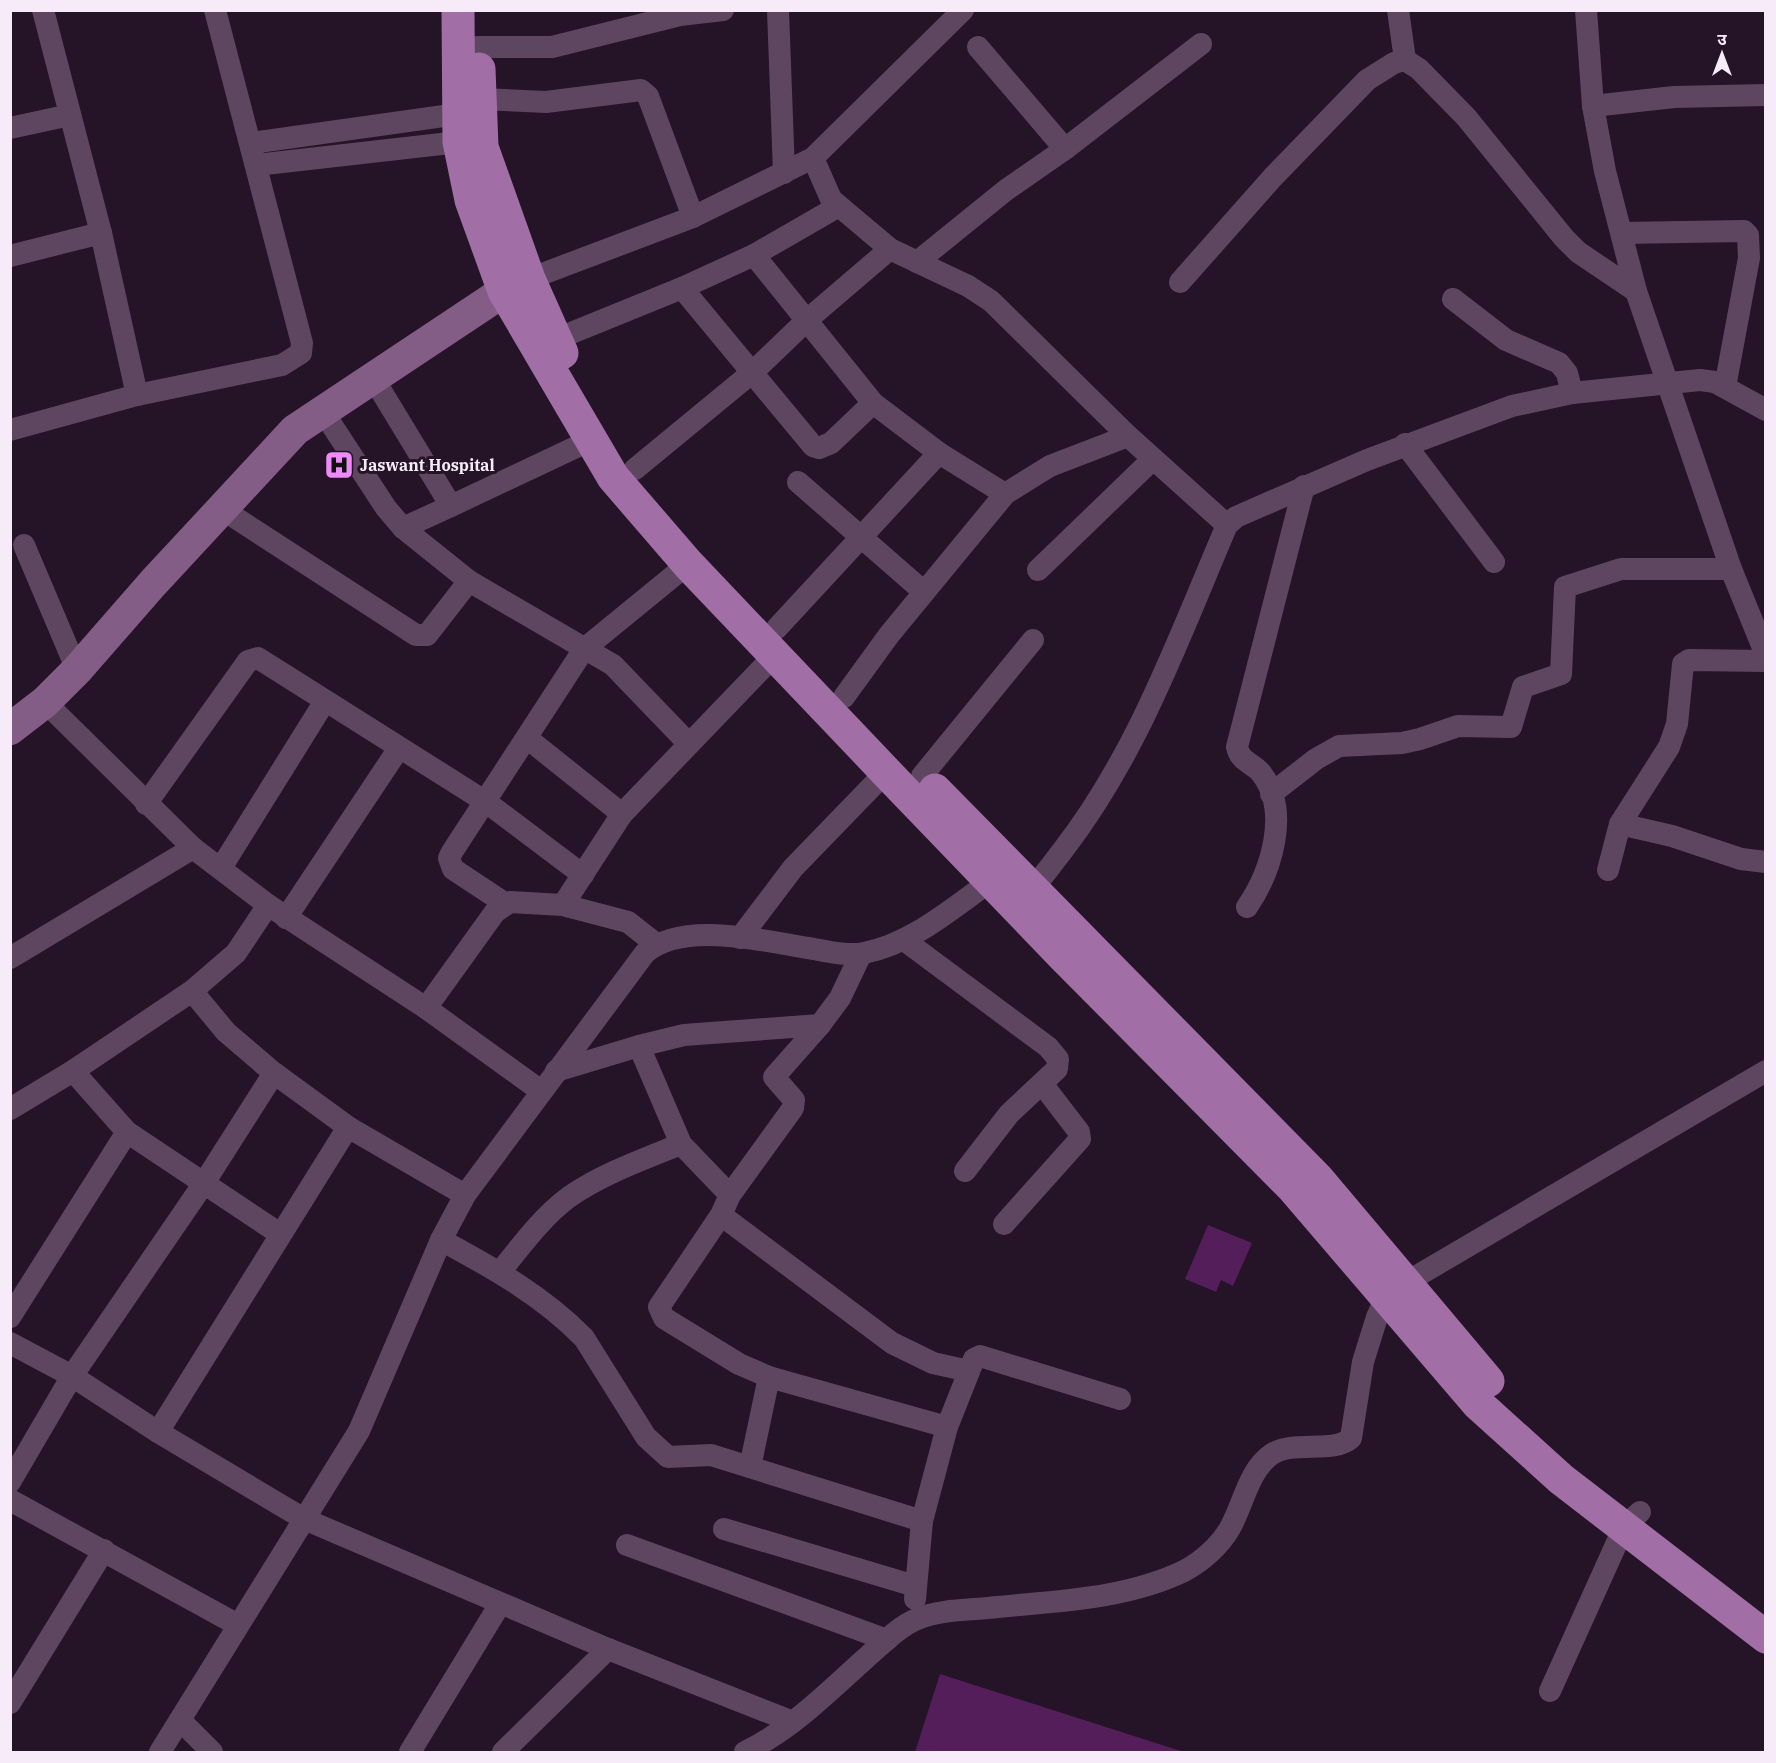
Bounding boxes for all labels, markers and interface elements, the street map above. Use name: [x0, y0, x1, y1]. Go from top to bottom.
north arrow: [1692, 24, 1752, 84]
text: उ: [1717, 29, 1727, 49]
hospital icon: Jaswant Hospital: [323, 449, 355, 481]
place label: Jaswant Hospital: [360, 455, 495, 475]

